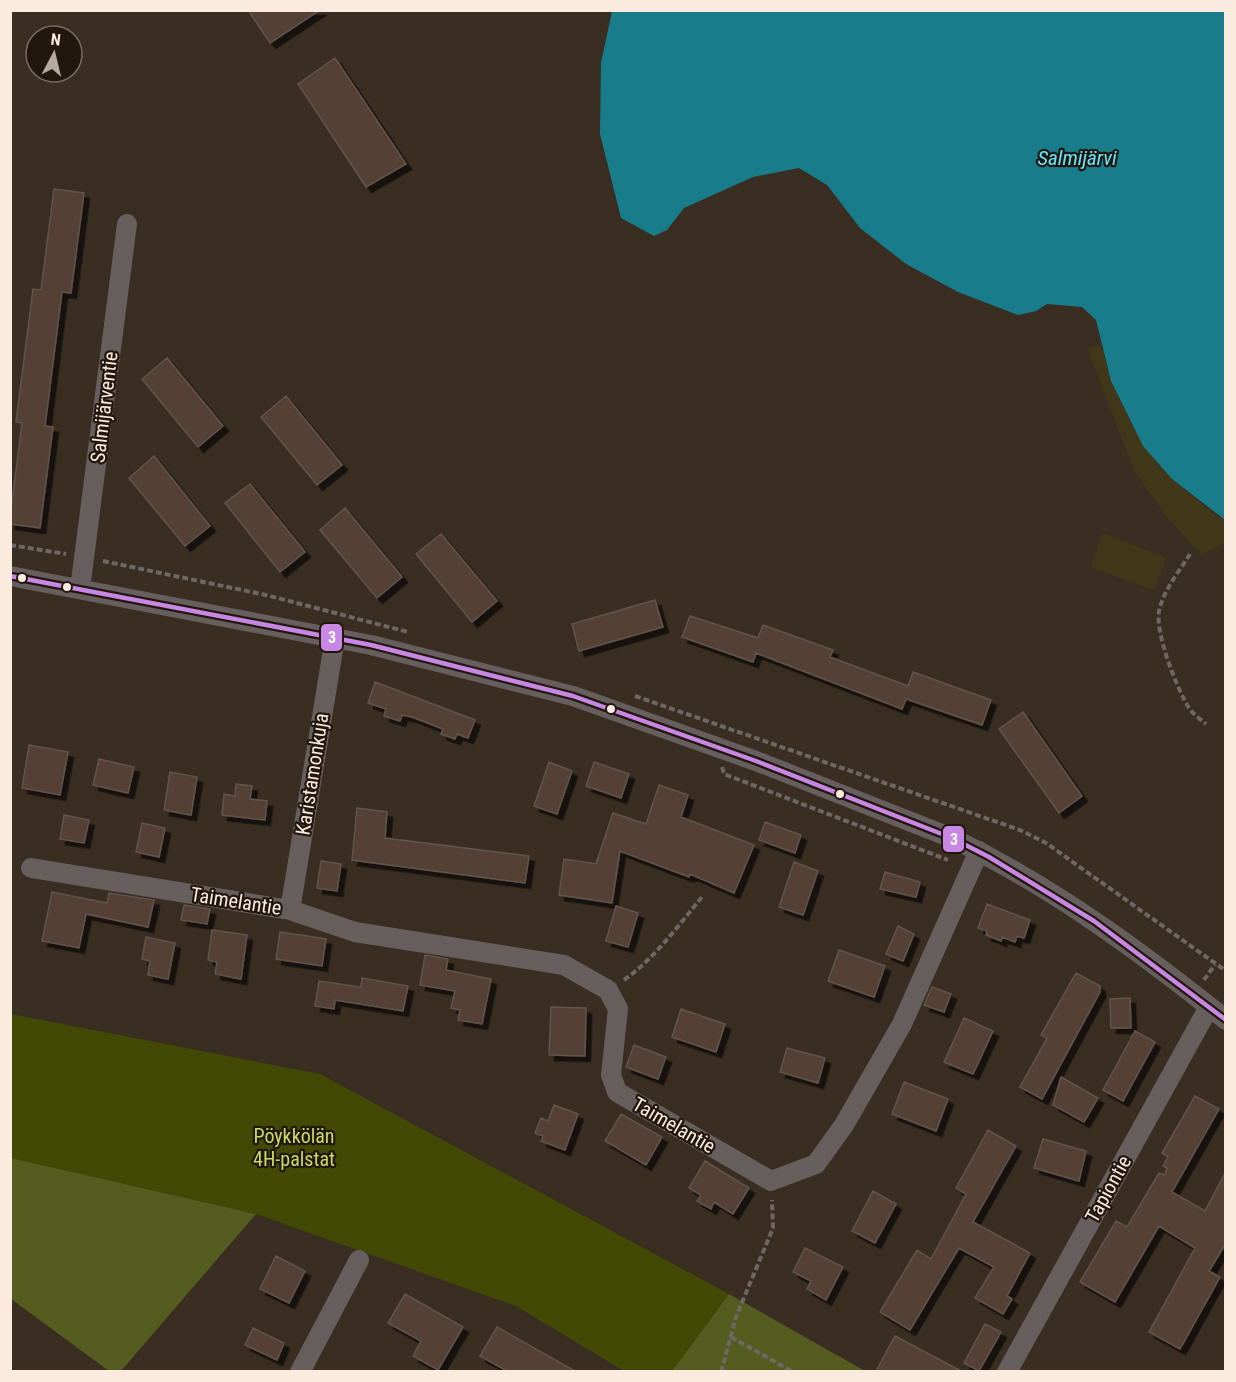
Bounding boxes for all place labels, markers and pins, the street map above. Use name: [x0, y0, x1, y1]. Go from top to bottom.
unlabelled marker: [16, 572, 28, 584]
unlabelled marker: [61, 581, 73, 593]
unlabelled marker: [605, 703, 617, 715]
unlabelled marker: [834, 788, 846, 800]

